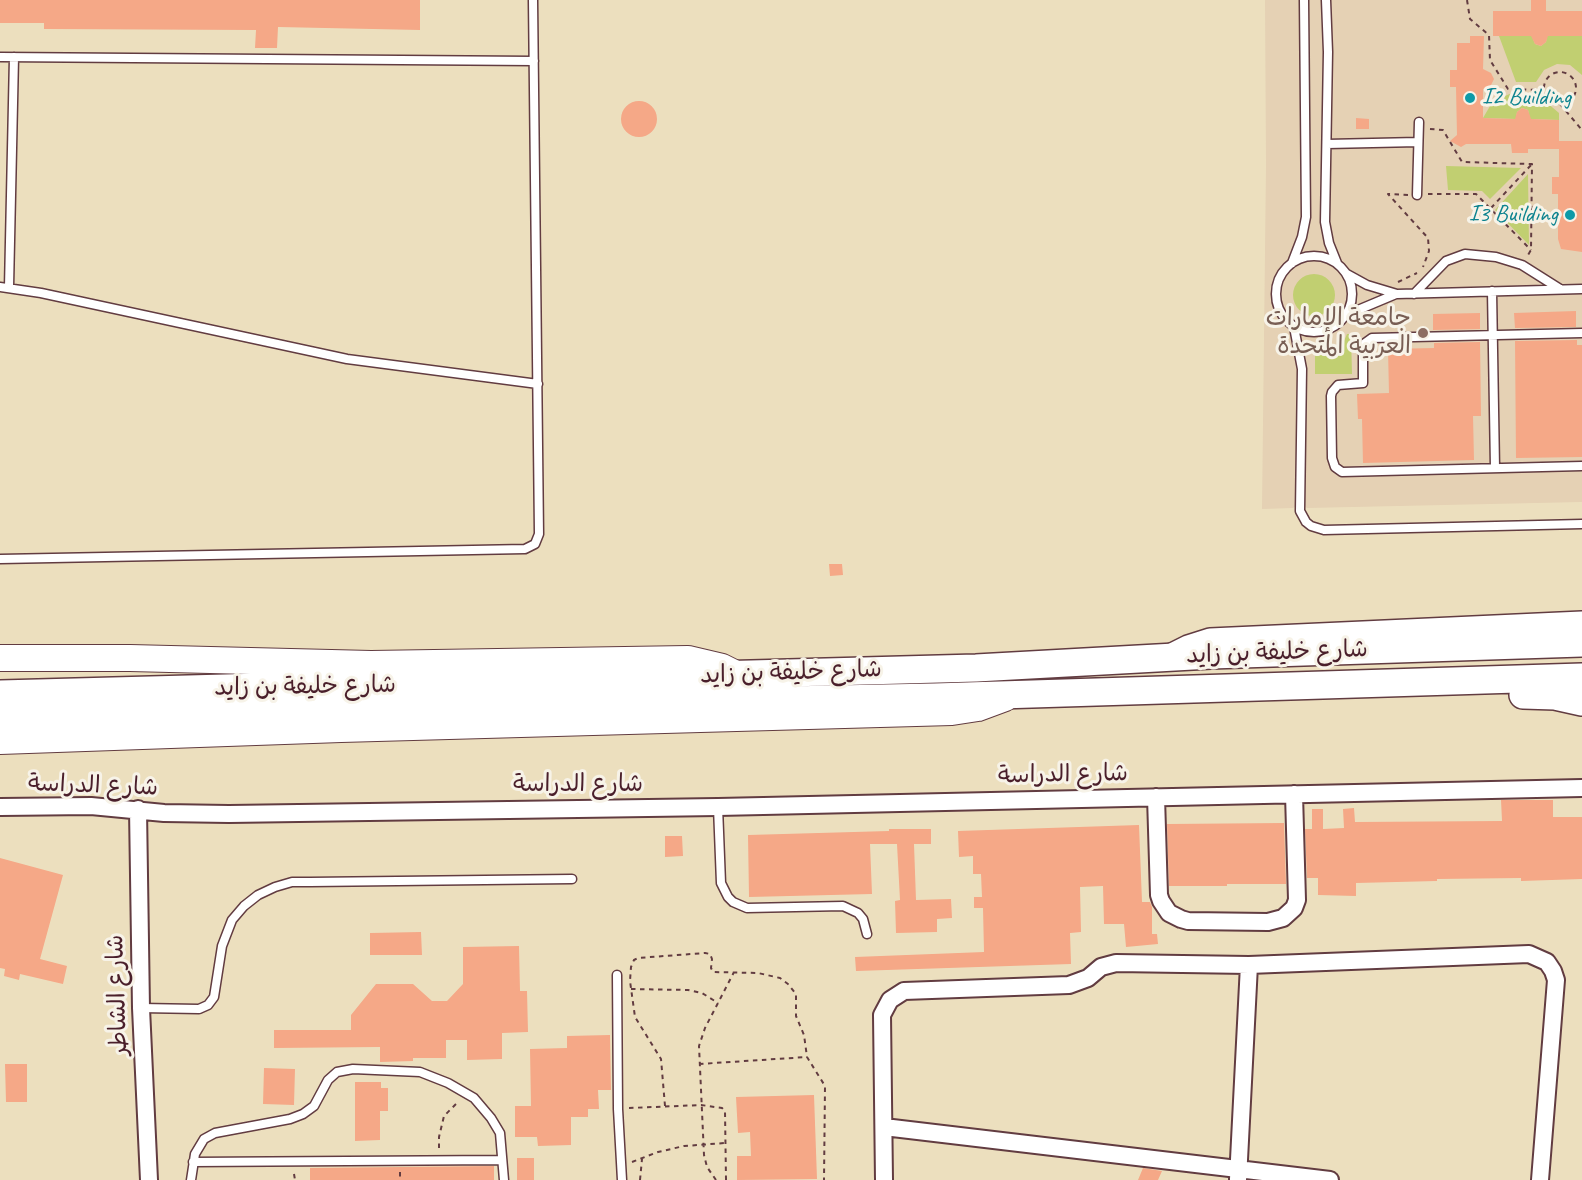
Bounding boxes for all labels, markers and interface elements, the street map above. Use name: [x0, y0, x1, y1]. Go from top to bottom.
place label: I2 Building: [1482, 84, 1571, 112]
marker: I2 Building: [1463, 91, 1477, 105]
place label: I3 Building: [1469, 201, 1558, 229]
marker: I3 Building: [1563, 208, 1577, 222]
place label: جامعة الإمارات العربية المتحدة: [1266, 305, 1411, 361]
marker: جامعة الإمارات العربية المتحدة: [1416, 326, 1430, 340]
street label: شارع خليفة بن زايد: [1186, 635, 1368, 671]
street label: شارع خليفة بن زايد: [700, 655, 882, 691]
street label: شارع خليفة بن زايد: [214, 671, 396, 703]
street label: شارع الدراسة: [998, 759, 1128, 791]
street label: شارع الدراسة: [27, 769, 159, 803]
street label: شارع الدراسة: [513, 771, 643, 799]
street label: شارع الشاطر: [102, 934, 134, 1056]

